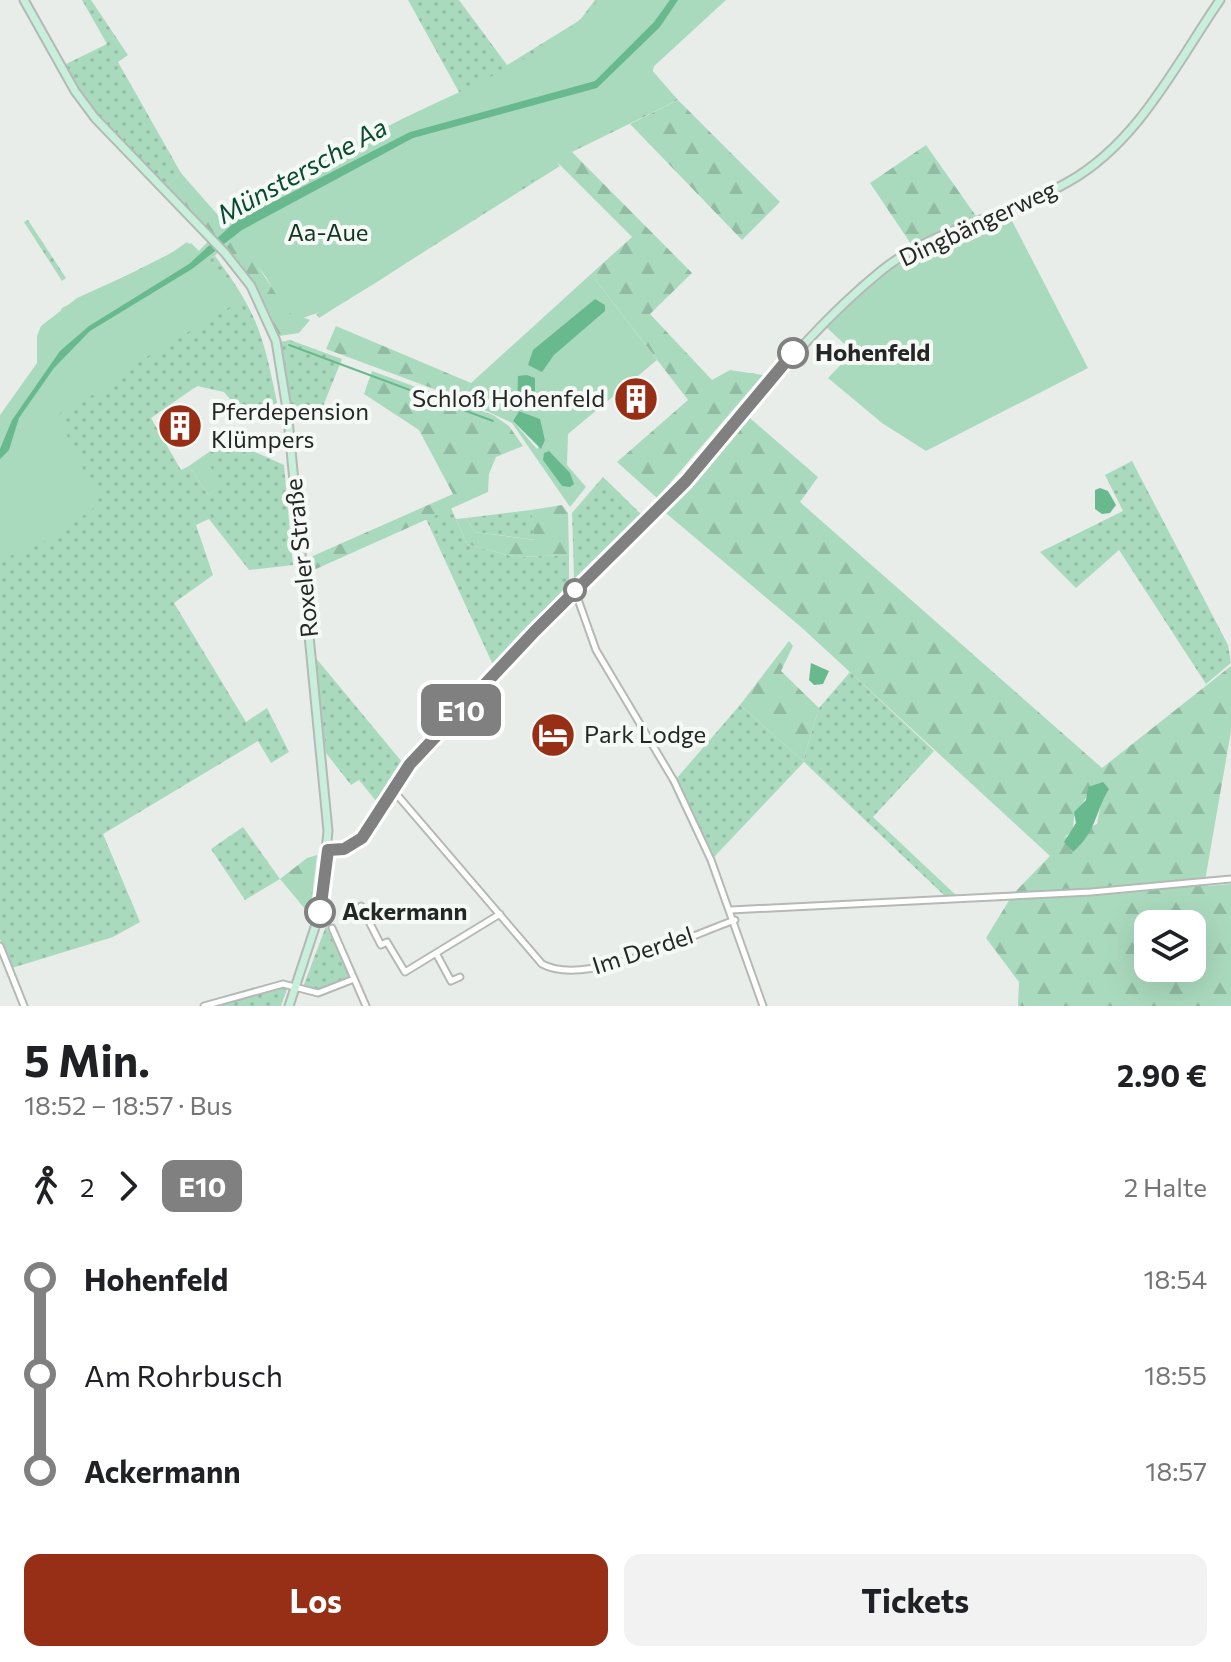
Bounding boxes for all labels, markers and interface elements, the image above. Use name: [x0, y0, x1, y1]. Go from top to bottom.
water label: Münstersche Aa: [211, 110, 392, 229]
street label: Dingbängerweg: [894, 173, 1061, 272]
park label: Aa-Aue: [288, 217, 368, 246]
place label: Hohenfeld: [815, 337, 930, 366]
marker: Hohenfeld: [778, 338, 808, 368]
building icon: Schloß Hohenfeld: [612, 375, 660, 423]
place label: Schloß Hohenfeld: [412, 383, 605, 412]
place label: Pferdepension Klümpers: [211, 396, 369, 453]
building icon: Pferdepension Klümpers: [156, 402, 204, 450]
street label: Roxeler Straße: [278, 477, 323, 639]
unlabelled marker: [564, 579, 586, 601]
line badge: E10: [415, 684, 507, 736]
text: E10: [437, 693, 485, 727]
hotel icon: Park Lodge: [529, 711, 577, 759]
place label: Park Lodge: [584, 719, 706, 748]
place label: Ackermann: [342, 896, 467, 925]
marker: Ackermann: [305, 897, 335, 927]
map controls: [1134, 910, 1206, 982]
button: layers: [1134, 910, 1206, 982]
street label: Im Derdel: [588, 920, 697, 979]
text: 5 Min.: [24, 1032, 150, 1086]
text: 2.90 €: [1117, 1056, 1207, 1093]
text: 18:52 – 18:57 · Bus: [24, 1089, 233, 1120]
icon: walk: [24, 1164, 68, 1208]
icon: forward: [106, 1164, 150, 1208]
text: E10: [178, 1169, 226, 1203]
text: 2: [80, 1171, 94, 1202]
text: 2 Halte: [1124, 1171, 1207, 1202]
text: Hohenfeld: [84, 1260, 228, 1297]
text: 18:54: [1143, 1263, 1207, 1294]
text: Am Rohrbusch: [84, 1356, 283, 1393]
text: 18:55: [1144, 1359, 1207, 1390]
text: Ackermann: [84, 1452, 241, 1489]
text: 18:57: [1145, 1455, 1207, 1486]
button: Los: [24, 1554, 608, 1646]
button: Tickets: [624, 1554, 1207, 1646]

